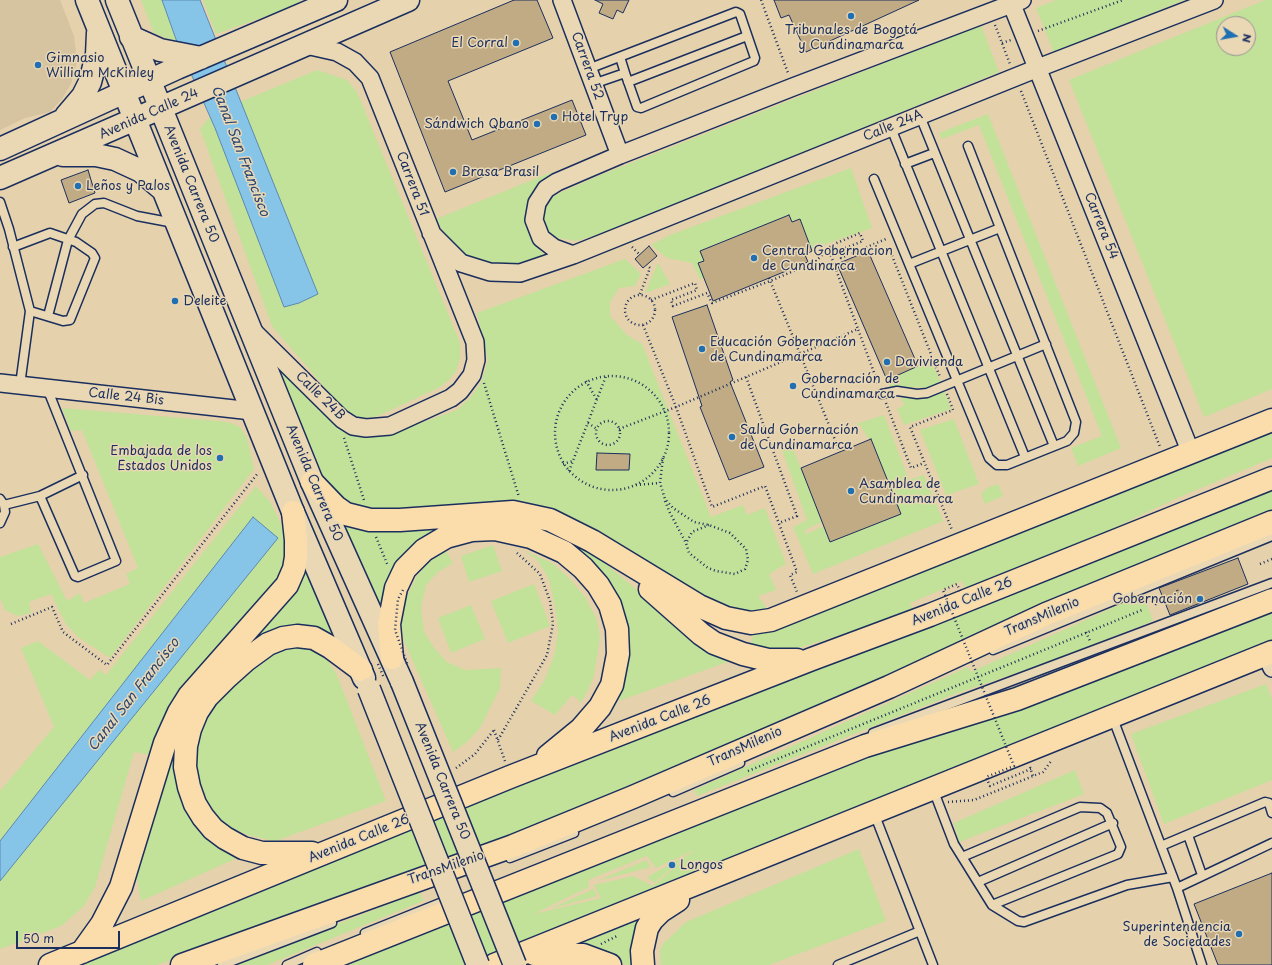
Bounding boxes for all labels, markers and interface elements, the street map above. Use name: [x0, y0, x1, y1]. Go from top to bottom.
marker: Tribunales de Bogotá y Cundinamarca: [846, 11, 856, 21]
north arrow: [1216, 16, 1256, 56]
place label: Tribunales de Bogotá y Cundinamarca: [785, 22, 917, 53]
street label: Carrera 52: [568, 30, 606, 102]
text: N: [1238, 32, 1256, 44]
place label: El Corral: [451, 35, 508, 51]
marker: El Corral: [511, 38, 521, 48]
place label: Gimnasio William McKinley: [46, 50, 154, 81]
marker: Gimnasio William McKinley: [33, 60, 43, 70]
water label: Canal San Francisco: [207, 83, 273, 219]
street label: Avenida Calle 24: [97, 85, 201, 143]
street label: Calle 24A: [861, 107, 925, 145]
place label: Hotel Tryp: [562, 109, 628, 125]
marker: Hotel Tryp: [549, 112, 559, 122]
place label: Sándwich Qbano: [424, 116, 529, 132]
marker: Sándwich Qbano: [532, 119, 542, 129]
street label: Avenida Carrera 50: [160, 123, 222, 245]
street label: Carrera 51: [393, 150, 431, 218]
place label: Brasa Brasil: [461, 164, 539, 180]
marker: Brasa Brasil: [448, 167, 458, 177]
place label: Leños y Palos: [86, 178, 170, 194]
marker: Leños y Palos: [73, 181, 83, 191]
street label: Carrera 54: [1080, 190, 1122, 262]
place label: Central Gobernacion de Cundinarca: [762, 243, 893, 274]
marker: Central Gobernacion de Cundinarca: [749, 253, 759, 263]
place label: Deleite: [183, 293, 226, 309]
marker: Deleite: [170, 296, 180, 306]
place label: Educación Gobernación de Cundinamarca: [710, 334, 856, 365]
marker: Educación Gobernación de Cundinamarca: [697, 344, 707, 354]
place label: Davivienda: [895, 354, 963, 370]
marker: Davivienda: [882, 357, 892, 367]
street label: Calle 24B: [292, 369, 348, 423]
place label: Gobernación de Cundinamarca: [801, 371, 899, 402]
marker: Gobernación de Cundinamarca: [788, 381, 798, 391]
street label: Calle 24 Bis: [88, 385, 164, 409]
street label: Avenida Carrera 50: [282, 422, 346, 544]
place label: Salud Gobernación de Cundinamarca: [740, 422, 859, 453]
marker: Salud Gobernación de Cundinamarca: [727, 432, 737, 442]
place label: Embajada de los Estados Unidos: [110, 443, 212, 474]
marker: Embajada de los Estados Unidos: [215, 453, 225, 463]
place label: Asamblea de Cundinamarca: [859, 476, 953, 507]
marker: Asamblea de Cundinamarca: [846, 486, 856, 496]
street label: Avenida Calle 26: [909, 575, 1015, 629]
place label: Gobernación: [1112, 591, 1192, 607]
street label: TransMilenio: [1002, 594, 1082, 640]
marker: Gobernación: [1195, 594, 1205, 604]
water label: Canal San Francisco: [85, 635, 183, 755]
street label: Avenida Calle 26: [607, 692, 713, 746]
street label: Avenida Carrera 50: [411, 720, 473, 842]
street label: TransMilenio: [705, 724, 785, 770]
street label: Avenida Calle 26: [306, 812, 412, 866]
street label: TransMilenio: [406, 848, 486, 888]
place label: Longos: [680, 857, 723, 873]
marker: Longos: [667, 860, 677, 870]
place label: Superintendencia de Sociedades: [1123, 919, 1231, 950]
scale bar: [18, 923, 122, 949]
text: 50 m: [23, 929, 54, 947]
marker: Superintendencia de Sociedades: [1234, 929, 1244, 939]

